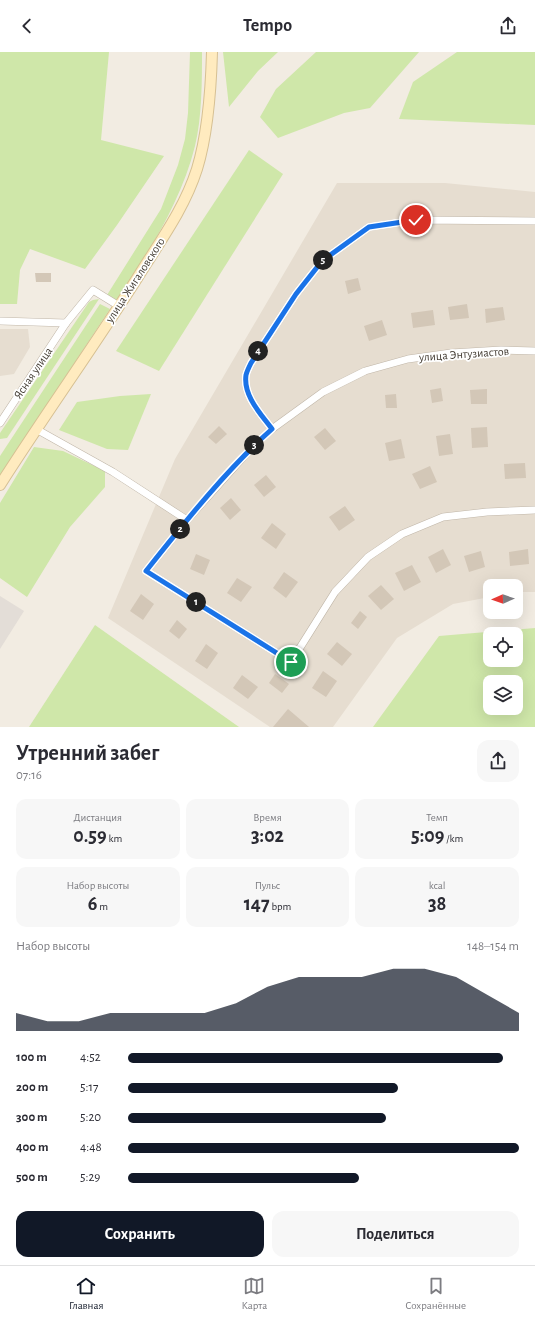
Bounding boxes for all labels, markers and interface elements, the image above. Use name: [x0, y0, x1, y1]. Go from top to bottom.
icon: back: [16, 15, 38, 37]
icon: share: [497, 15, 519, 37]
text: Tempo: [243, 17, 292, 35]
pin: [399, 203, 433, 237]
icon: check: [405, 209, 427, 231]
street label: улица Жигаловского: [103, 235, 168, 326]
pin: 5: [313, 250, 333, 270]
text: 5: [321, 254, 325, 265]
pin: 4: [248, 341, 268, 361]
street label: Ясная улица: [11, 345, 56, 401]
text: 4: [255, 345, 261, 356]
street label: улица Энтузиастов: [418, 345, 510, 364]
pin: 3: [244, 435, 264, 455]
text: 3: [252, 439, 256, 450]
pin: 2: [170, 519, 190, 539]
text: 2: [177, 523, 183, 534]
north arrow: [483, 579, 523, 619]
map controls: [483, 579, 523, 715]
pin: 1: [186, 592, 206, 612]
text: 1: [194, 596, 198, 607]
button: locate: [483, 627, 523, 667]
pin: [274, 645, 308, 679]
icon: arrive: [280, 651, 302, 673]
button: layers: [483, 675, 523, 715]
button: share: [477, 740, 519, 782]
text: Утренний забег: [16, 742, 159, 764]
text: 07:16: [16, 769, 42, 782]
text: Дистанция: [74, 812, 122, 823]
text: Время: [253, 812, 282, 823]
text: Темп: [426, 812, 448, 823]
text: 0.59: [73, 826, 107, 846]
text: 3:02: [251, 826, 284, 846]
text: 5:09: [411, 826, 444, 846]
text: km: [107, 833, 122, 844]
text: /km: [444, 833, 463, 844]
text: Набор высоты: [66, 880, 129, 891]
text: Пульс: [255, 880, 280, 891]
text: kcal: [429, 880, 446, 891]
text: 6: [88, 894, 97, 914]
text: 147: [244, 894, 270, 914]
text: 38: [428, 894, 446, 914]
text: m: [97, 901, 108, 912]
text: bpm: [270, 901, 291, 912]
text: Набор высоты: [16, 940, 90, 953]
text: 148–154 m: [467, 940, 519, 953]
text: 100 m: [16, 1051, 47, 1064]
text: 4:52: [80, 1051, 101, 1064]
text: 200 m: [16, 1081, 48, 1094]
text: 5:17: [80, 1081, 98, 1094]
text: 300 m: [16, 1111, 48, 1124]
text: 5:20: [80, 1111, 101, 1124]
text: 400 m: [16, 1141, 49, 1154]
text: 4:48: [80, 1141, 102, 1154]
text: 500 m: [16, 1171, 48, 1184]
text: 5:29: [80, 1171, 100, 1184]
button: Сохранить: [16, 1211, 264, 1257]
button: Поделиться: [272, 1211, 519, 1257]
tab: Главная: [69, 1275, 104, 1312]
tab: Карта: [241, 1275, 267, 1312]
tab: Сохранённые: [405, 1275, 466, 1312]

